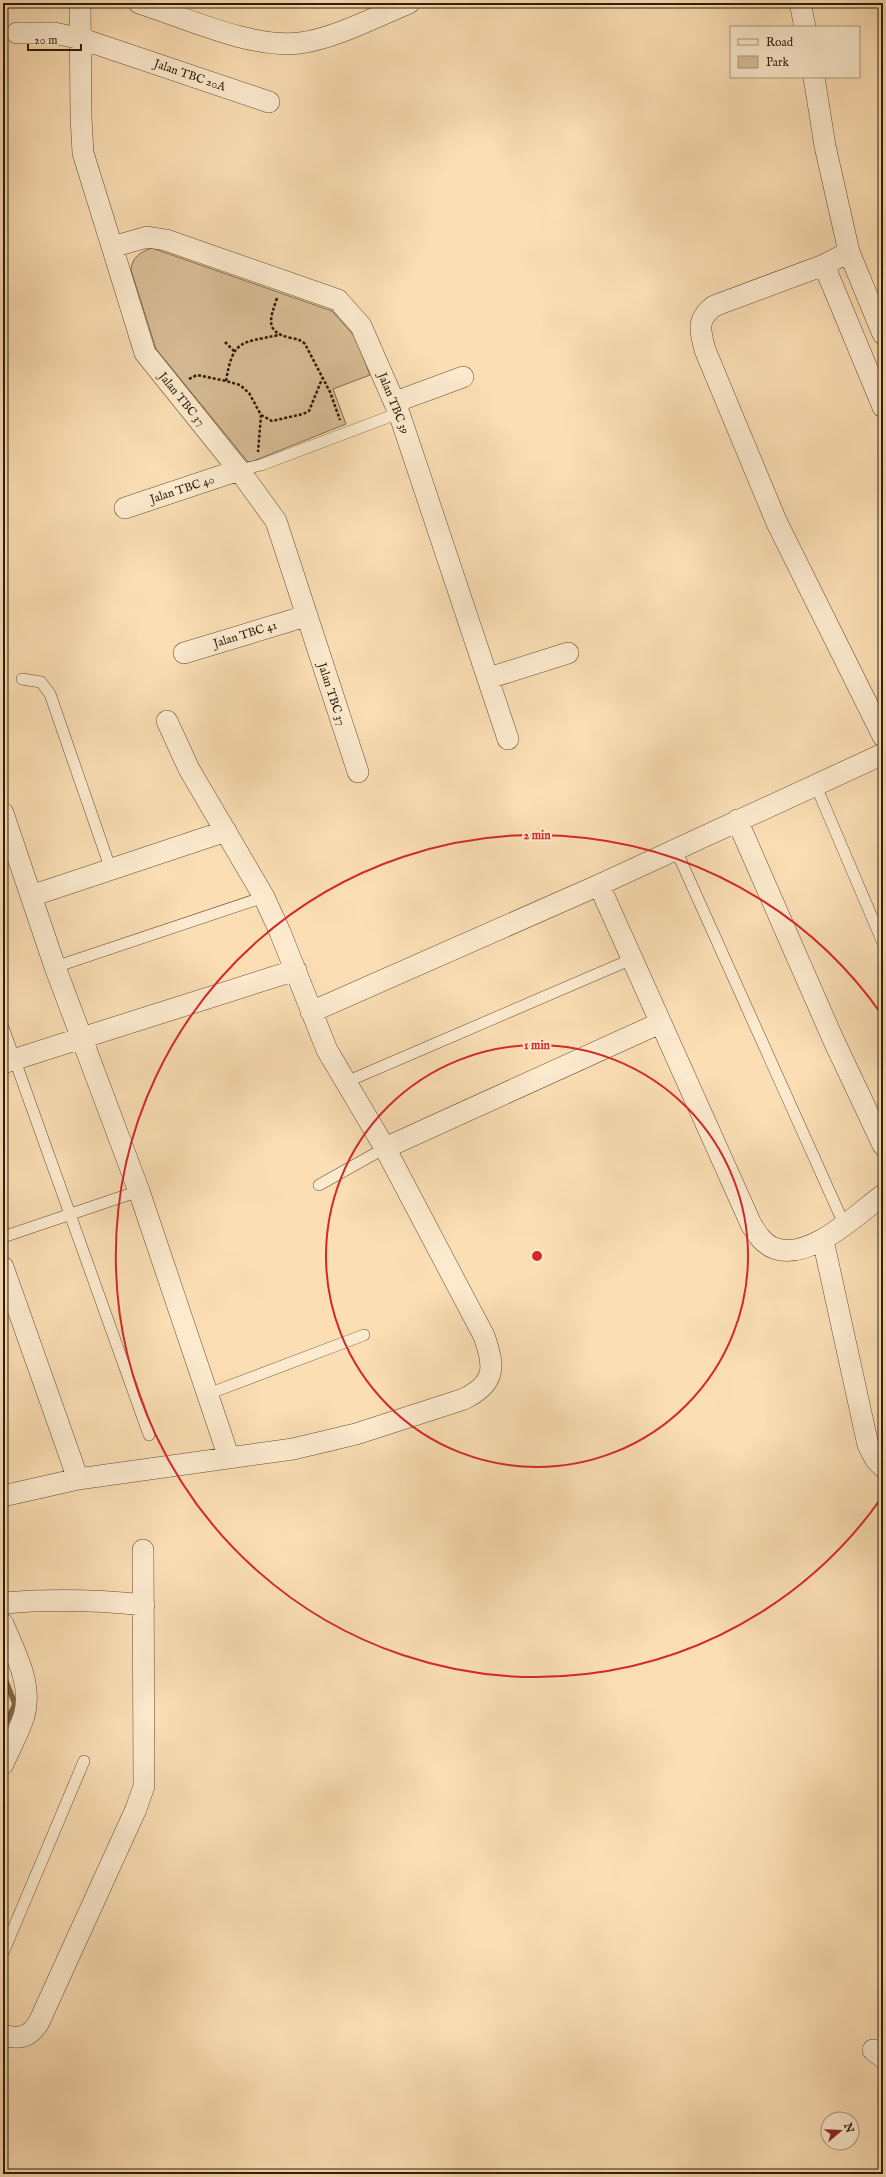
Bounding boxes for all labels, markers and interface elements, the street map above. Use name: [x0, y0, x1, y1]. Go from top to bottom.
scale bar: [28, 26, 81, 52]
legend: [730, 26, 860, 78]
text: 20 m: [34, 33, 57, 48]
text: Road: [766, 35, 794, 50]
text: Park: [766, 55, 789, 70]
street label: Jalan TBC 20A: [150, 56, 228, 96]
street label: Jalan TBC 37: [153, 368, 208, 430]
street label: Jalan TBC 39: [373, 368, 413, 436]
street label: Jalan TBC 40: [146, 472, 217, 509]
street label: Jalan TBC 41: [210, 618, 279, 653]
street label: Jalan TBC 37: [313, 659, 349, 728]
text: 2 min: [523, 828, 551, 843]
text: 1 min: [524, 1038, 551, 1053]
centre of rings: [530, 1249, 544, 1263]
north arrow: [820, 2111, 860, 2151]
text: N: [840, 2120, 857, 2135]

